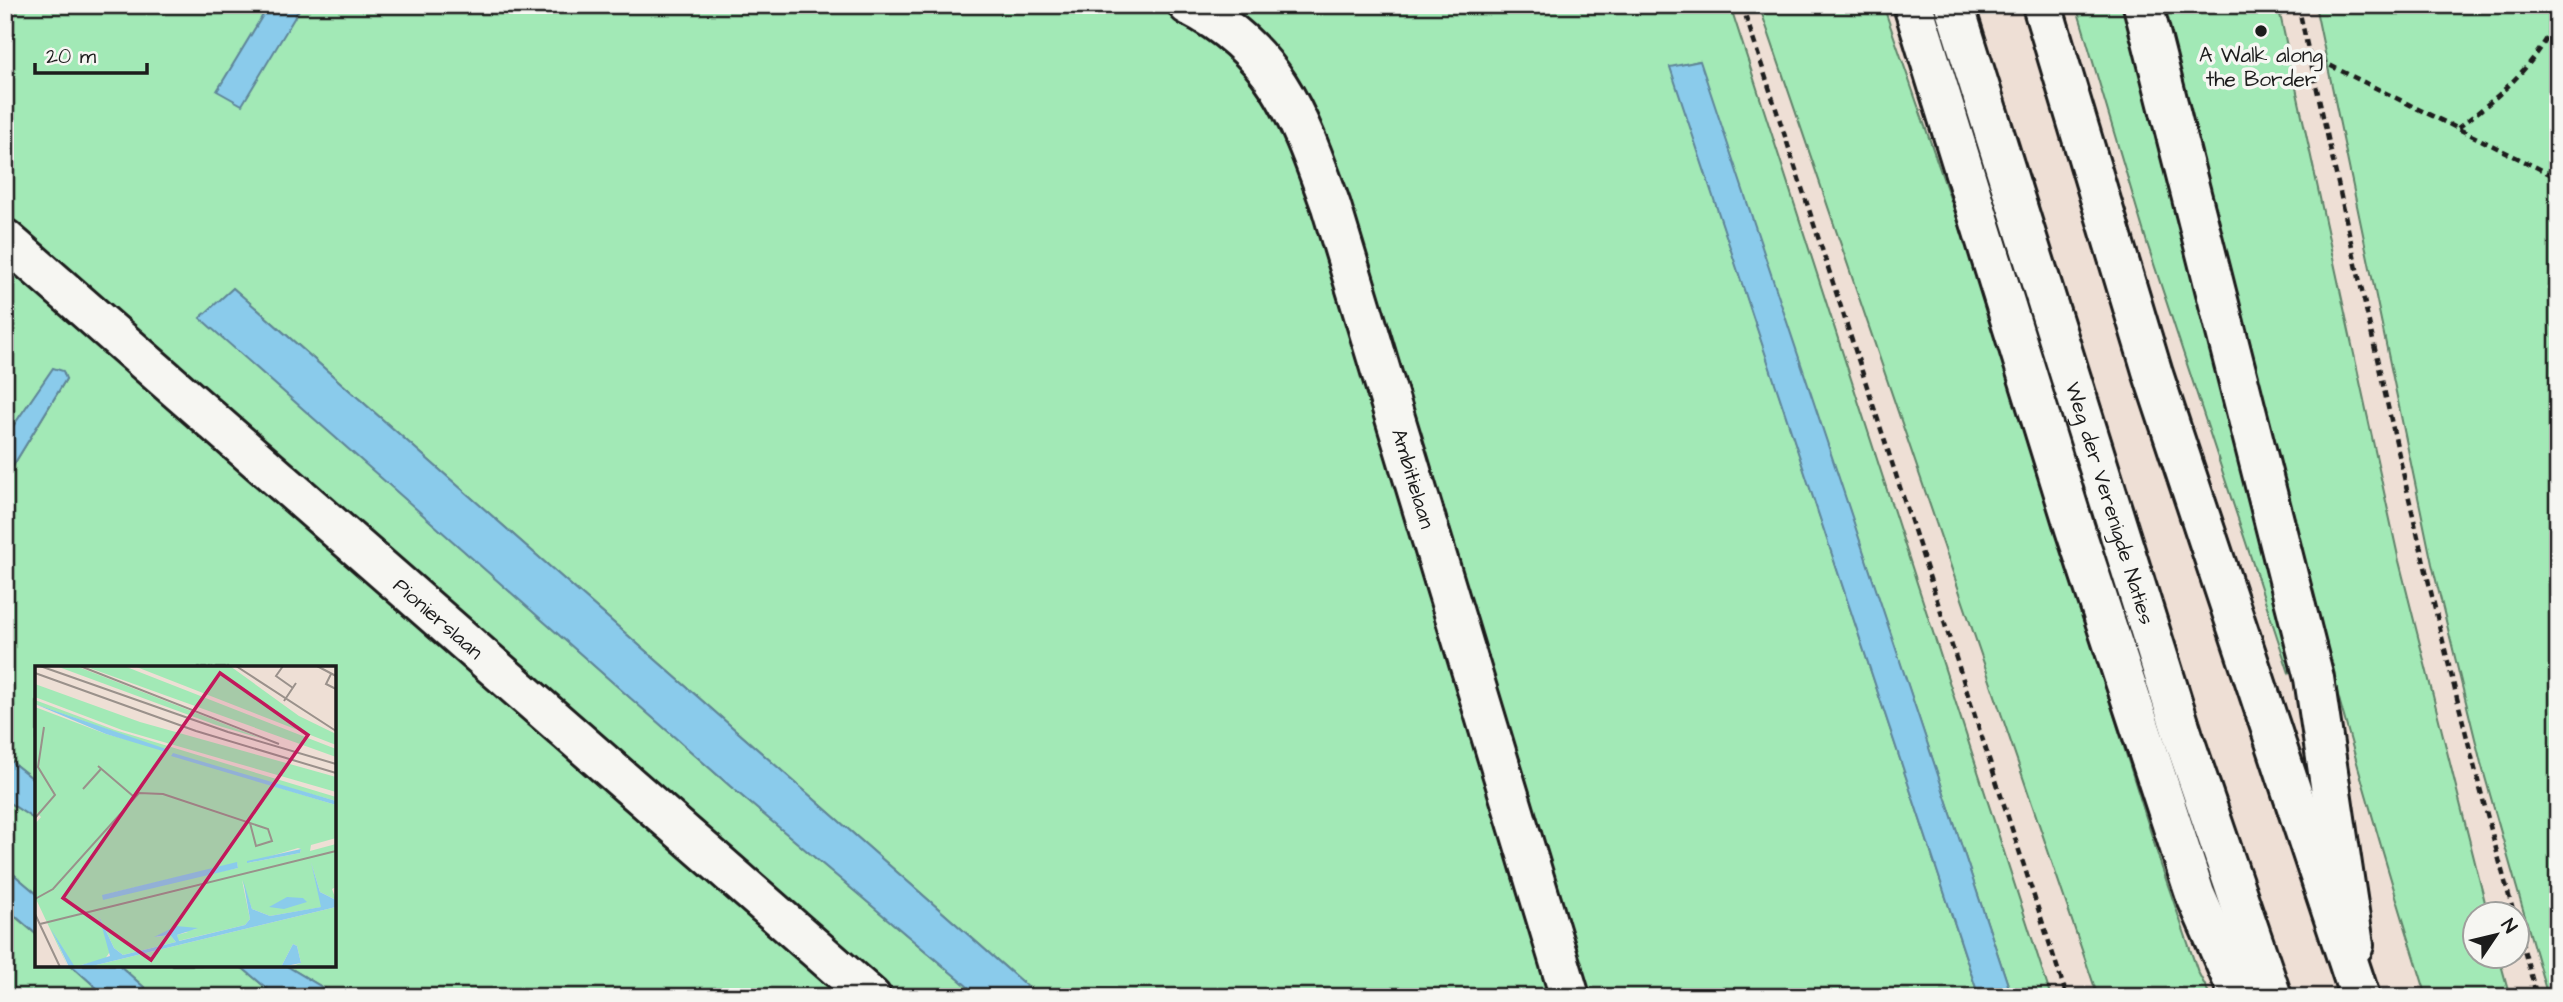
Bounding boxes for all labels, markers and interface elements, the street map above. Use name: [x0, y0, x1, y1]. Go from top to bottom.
marker: A Walk along the Border: [2253, 23, 2269, 39]
scale bar: [35, 32, 147, 76]
place label: A Walk along the Border: [2199, 41, 2323, 94]
text: 20 m: [46, 42, 97, 71]
street label: Weg der Verenigde Naties: [2058, 378, 2161, 628]
street label: Ambitielaan: [1384, 425, 1442, 532]
street label: Pionierslaan: [387, 571, 489, 666]
inset map: [35, 666, 336, 967]
north arrow: [2462, 900, 2532, 970]
text: N: [2494, 913, 2523, 939]

